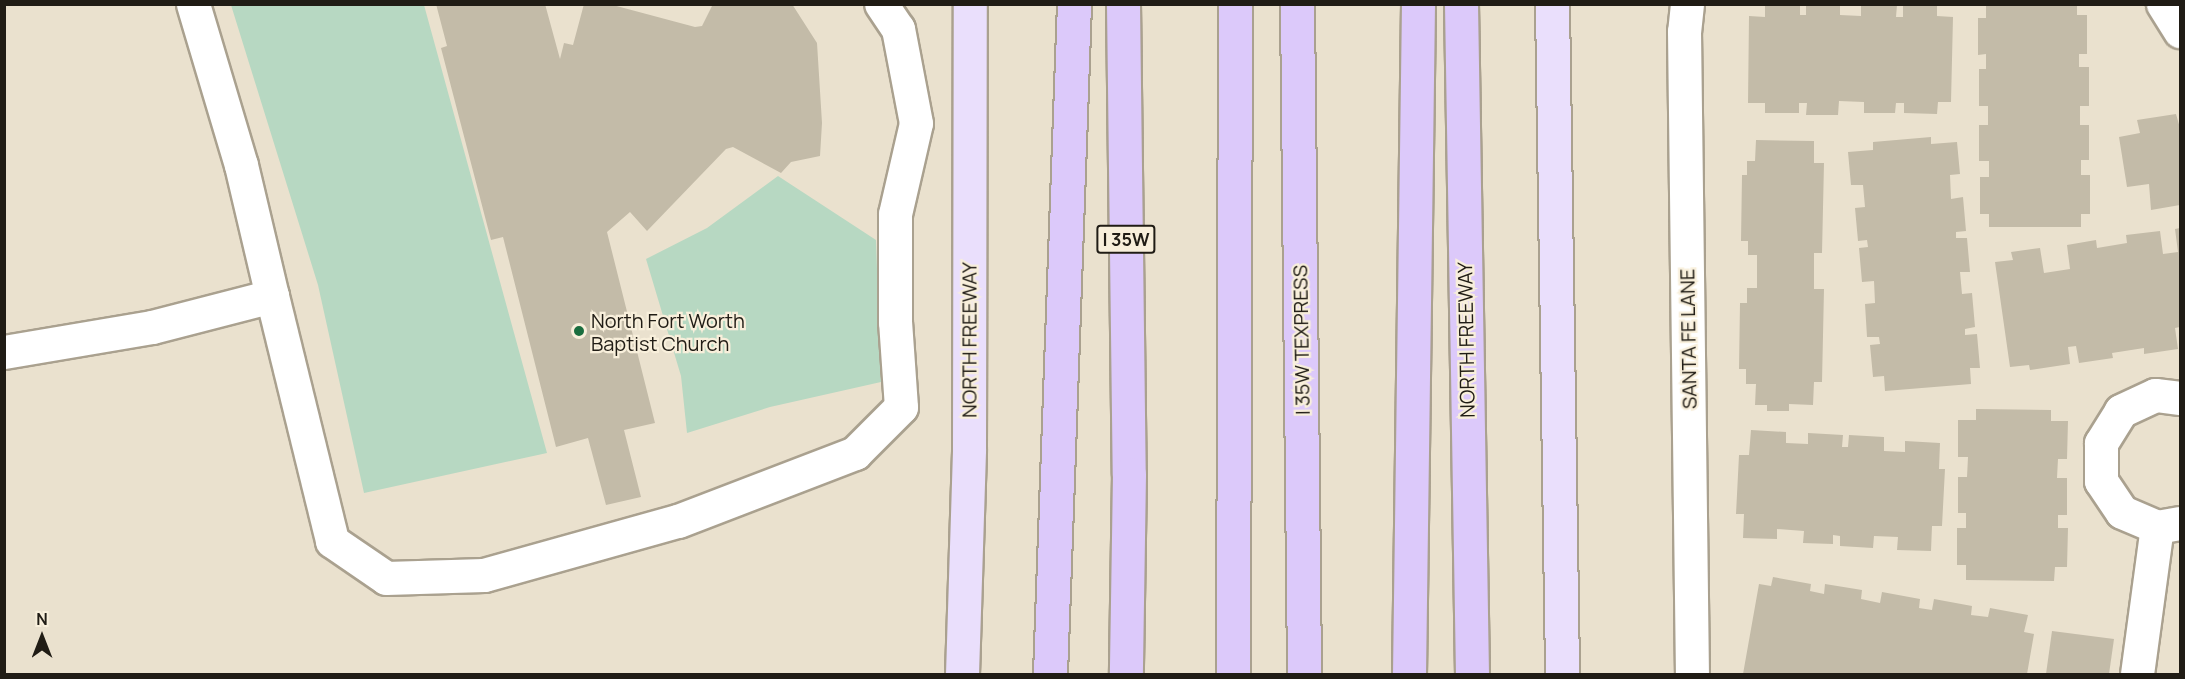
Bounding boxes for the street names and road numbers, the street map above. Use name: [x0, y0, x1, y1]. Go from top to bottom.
road number: I 35W: [1096, 224, 1156, 254]
street label: NORTH FREEWAY: [957, 262, 981, 418]
street label: NORTH FREEWAY: [1453, 262, 1479, 418]
street label: I 35W TEXPRESS: [1288, 265, 1314, 415]
street label: SANTA FE LANE: [1675, 269, 1701, 409]

